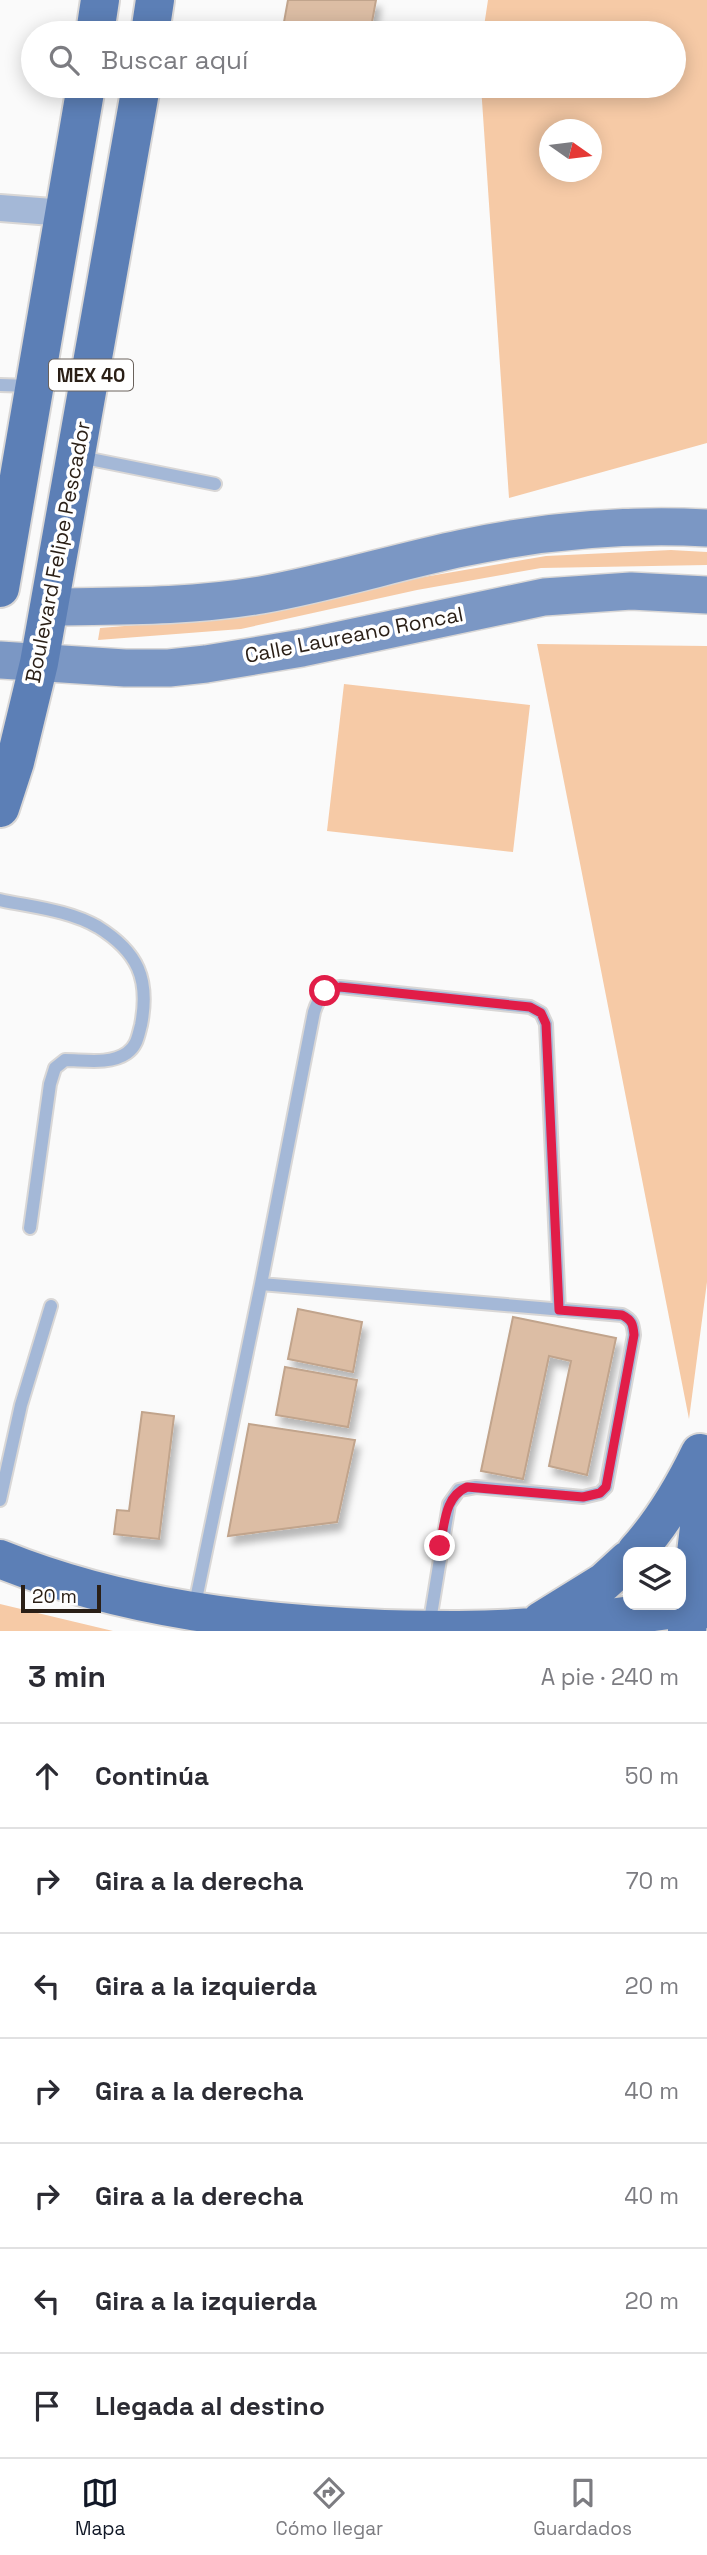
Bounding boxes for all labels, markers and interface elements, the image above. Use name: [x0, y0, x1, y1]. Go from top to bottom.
search box: [21, 21, 686, 98]
icon: search: [45, 41, 83, 79]
text: Buscar aquí: [101, 43, 248, 77]
north arrow: [539, 119, 602, 182]
road number: MEX 40: [49, 360, 133, 390]
street label: Boulevard Felipe Pescador: [19, 419, 96, 685]
street label: Calle Laureano Roncal: [242, 600, 465, 669]
route start: [309, 975, 340, 1006]
route end: [424, 1530, 455, 1561]
map controls: [623, 1547, 686, 1610]
button: layers: [623, 1547, 686, 1610]
scale bar: [21, 1582, 102, 1614]
text: 20 m: [32, 1584, 77, 1609]
text: 3 min: [28, 1657, 106, 1696]
text: A pie · 240 m: [541, 1662, 679, 1692]
icon: ahead: [28, 1757, 66, 1795]
text: Continúa: [95, 1759, 209, 1793]
text: 50 m: [625, 1761, 679, 1791]
icon: right: [28, 1862, 66, 1900]
text: Gira a la derecha: [95, 1864, 304, 1898]
text: 70 m: [626, 1866, 679, 1896]
icon: left: [28, 1967, 66, 2005]
text: Gira a la izquierda: [95, 1969, 317, 2003]
text: 20 m: [625, 1971, 679, 2001]
icon: right: [28, 2072, 66, 2110]
text: Gira a la derecha: [95, 2074, 304, 2108]
text: 40 m: [624, 2076, 679, 2106]
icon: right: [28, 2177, 66, 2215]
text: Gira a la derecha: [95, 2179, 304, 2213]
text: 40 m: [624, 2181, 679, 2211]
icon: left: [28, 2282, 66, 2320]
text: Gira a la izquierda: [95, 2284, 317, 2318]
text: 20 m: [625, 2286, 679, 2316]
icon: arrive: [28, 2387, 66, 2425]
text: Llegada al destino: [95, 2389, 325, 2423]
tab: Mapa: [75, 2474, 126, 2541]
tab: Cómo llegar: [275, 2474, 383, 2541]
tab: Guardados: [533, 2474, 632, 2541]

